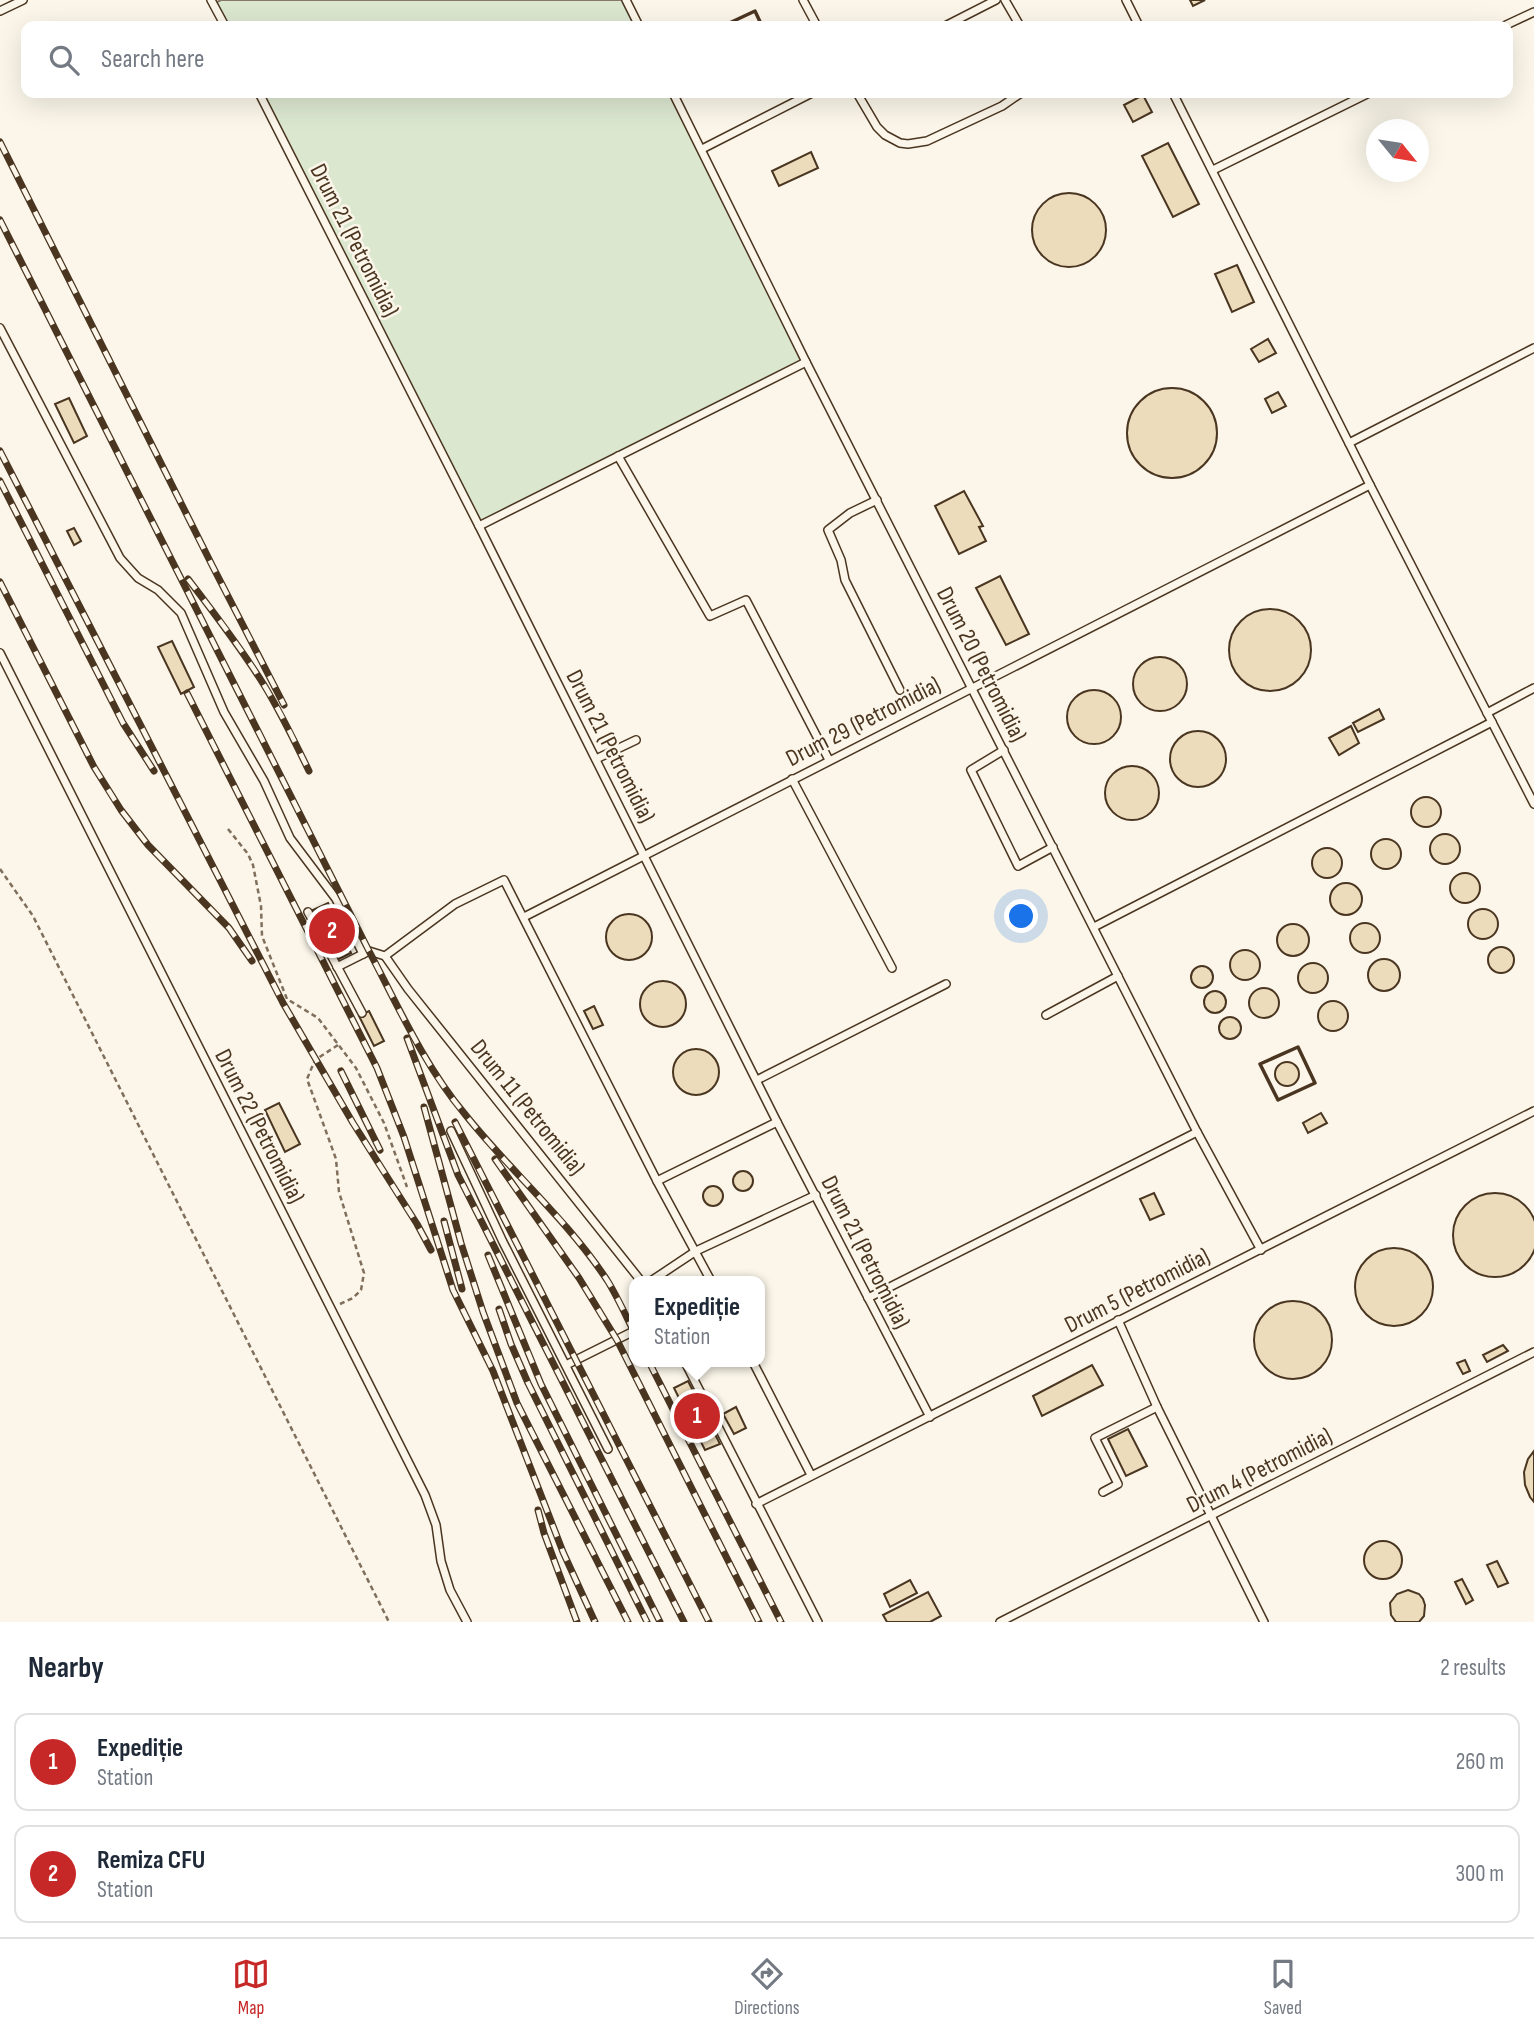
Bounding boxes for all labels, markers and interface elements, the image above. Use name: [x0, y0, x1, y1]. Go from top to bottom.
search box: [21, 21, 1513, 98]
icon: search: [45, 41, 83, 79]
text: Search here: [101, 44, 204, 75]
north arrow: [1366, 119, 1429, 182]
street label: Drum 21 (Petromidia): [304, 159, 406, 321]
street label: Drum 20 (Petromidia): [930, 582, 1033, 746]
street label: Drum 21 (Petromidia): [560, 665, 662, 827]
street label: Drum 29 (Petromidia): [781, 670, 945, 773]
your location: [1004, 899, 1038, 933]
pin: 2: [309, 905, 355, 957]
street label: Drum 11 (Petromidia): [464, 1034, 591, 1181]
street label: Drum 22 (Petromidia): [208, 1044, 311, 1208]
street label: Drum 21 (Petromidia): [815, 1171, 917, 1333]
street label: Drum 5 (Petromidia): [1060, 1241, 1215, 1339]
popup: [629, 1276, 765, 1367]
text: Expediție: [654, 1292, 740, 1323]
text: Station: [654, 1323, 710, 1351]
pin: 1: [674, 1390, 720, 1442]
street label: Drum 4 (Petromidia): [1182, 1421, 1337, 1520]
text: Nearby: [28, 1650, 104, 1686]
text: 2 results: [1440, 1654, 1506, 1682]
text: Expediție: [97, 1733, 183, 1764]
text: 1: [48, 1748, 58, 1776]
text: 260 m: [1456, 1748, 1504, 1776]
text: Station: [97, 1764, 153, 1792]
text: Remiza CFU: [97, 1845, 205, 1876]
text: 2: [48, 1860, 58, 1888]
text: 300 m: [1455, 1860, 1504, 1888]
text: Station: [97, 1876, 153, 1904]
tab: Map: [232, 1955, 270, 2020]
tab: Directions: [734, 1955, 800, 2020]
tab: Saved: [1264, 1955, 1302, 2020]

